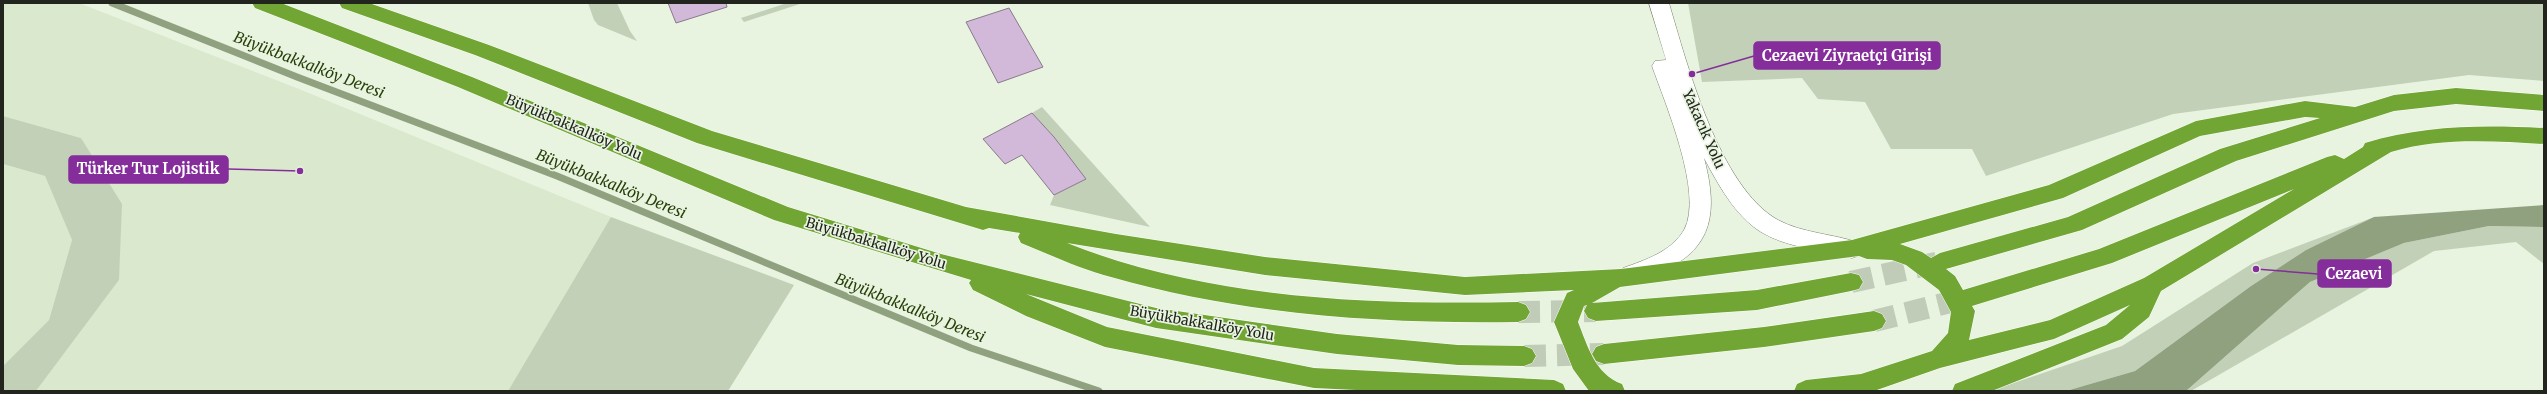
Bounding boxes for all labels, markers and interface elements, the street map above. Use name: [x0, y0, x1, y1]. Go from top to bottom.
water label: Büyükbakkalköy Deresi: [231, 27, 387, 102]
callout: Cezaevi Ziyraetçi Girişi: [1754, 42, 1940, 69]
text: Cezaevi Ziyraetçi Girişi: [1762, 46, 1932, 65]
street label: Yakacık Yolu: [1678, 86, 1730, 171]
street label: Büyükbakkalköy Yolu: [503, 90, 645, 164]
water label: Büyükbakkalköy Deresi: [533, 145, 689, 222]
callout: Türker Tur Lojistik: [69, 156, 228, 183]
text: Türker Tur Lojistik: [77, 159, 220, 178]
street label: Büyükbakkalköy Yolu: [803, 213, 949, 273]
callout: Cezaevi: [2318, 260, 2391, 287]
text: Cezaevi: [2326, 264, 2382, 283]
water label: Büyükbakkalköy Deresi: [832, 269, 988, 346]
street label: Büyükbakkalköy Yolu: [1128, 301, 1276, 345]

